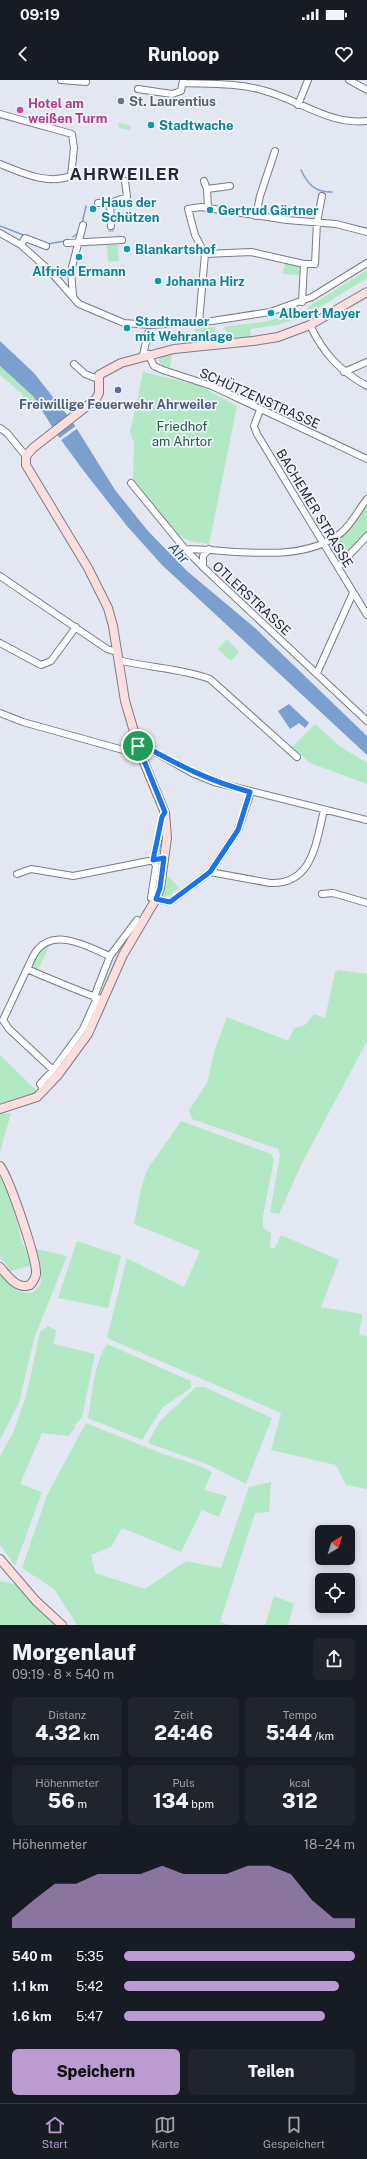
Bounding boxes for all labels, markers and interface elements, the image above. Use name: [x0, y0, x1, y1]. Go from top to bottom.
text: 09:19: [20, 6, 60, 23]
icon: back: [12, 43, 34, 65]
icon: heart: [333, 43, 355, 65]
text: Runloop: [148, 44, 219, 65]
place label: St. Laurentius: [129, 94, 216, 109]
place label: Hotel am weißen Turm: [28, 96, 107, 126]
marker: St. Laurentius: [116, 96, 126, 106]
marker: Hotel am weißen Turm: [15, 105, 25, 115]
place label: Stadtwache: [159, 118, 234, 133]
marker: Stadtwache: [146, 120, 156, 130]
district label: AHRWEILER: [70, 164, 180, 184]
place label: Haus der Schützen: [101, 195, 159, 225]
place label: Gertrud Gärtner: [218, 203, 319, 218]
marker: Haus der Schützen: [88, 204, 98, 214]
marker: Gertrud Gärtner: [205, 205, 215, 215]
place label: Blankartshof: [135, 242, 216, 257]
marker: Blankartshof: [122, 244, 132, 254]
marker: Alfried Ermann: [74, 252, 84, 262]
place label: Alfried Ermann: [32, 264, 126, 279]
place label: Johanna Hirz: [166, 274, 245, 289]
marker: Johanna Hirz: [153, 276, 163, 286]
place label: Albert Mayer: [279, 306, 361, 321]
marker: Albert Mayer: [266, 308, 276, 318]
place label: Stadtmauer mit Wehranlage: [135, 314, 233, 344]
marker: Stadtmauer mit Wehranlage: [122, 323, 132, 333]
street label: SCHÜTZENSTRASSE: [197, 365, 322, 432]
marker: Freiwillige Feuerwehr Ahrweiler: [113, 385, 123, 395]
place label: Freiwillige Feuerwehr Ahrweiler: [19, 397, 218, 412]
park label: Friedhof am Ahrtor: [152, 419, 212, 449]
street label: BACHEMER STRASSE: [273, 446, 356, 570]
water label: Ahr: [165, 539, 193, 567]
street label: OTLERSTRASSE: [210, 558, 294, 638]
pin: [121, 729, 155, 763]
icon: arrive: [127, 735, 149, 757]
north arrow: [315, 1525, 355, 1565]
map controls: [315, 1525, 355, 1613]
button: locate: [315, 1573, 355, 1613]
button: share: [313, 1638, 355, 1680]
text: Morgenlauf: [12, 1639, 136, 1665]
text: 09:19 · 8 × 540 m: [12, 1667, 114, 1682]
text: Distanz: [48, 1709, 86, 1721]
text: Zeit: [173, 1709, 194, 1721]
text: Tempo: [283, 1709, 317, 1721]
text: 4.32: [35, 1721, 81, 1745]
text: 24:46: [154, 1721, 213, 1745]
text: 5:44: [266, 1721, 312, 1745]
text: km: [81, 1730, 99, 1742]
text: /km: [312, 1730, 334, 1742]
text: Höhenmeter: [35, 1777, 99, 1789]
text: Puls: [172, 1777, 195, 1789]
text: kcal: [289, 1777, 310, 1789]
text: 56: [47, 1789, 75, 1813]
text: 134: [153, 1789, 189, 1813]
text: 312: [282, 1789, 318, 1813]
text: m: [75, 1798, 87, 1810]
text: bpm: [189, 1798, 214, 1810]
text: Höhenmeter: [12, 1837, 87, 1852]
text: 18–24 m: [304, 1837, 355, 1852]
text: 540 m: [12, 1949, 52, 1964]
text: 5:35: [76, 1949, 104, 1964]
text: 1.1 km: [12, 1979, 49, 1994]
text: 5:42: [76, 1979, 103, 1994]
text: 1.6 km: [12, 2009, 52, 2024]
text: 5:47: [76, 2009, 103, 2024]
button: Speichern: [12, 2049, 180, 2095]
button: Teilen: [188, 2049, 355, 2095]
tab: Start: [42, 2114, 68, 2150]
tab: Karte: [151, 2114, 179, 2150]
tab: Gespeichert: [263, 2114, 325, 2150]

